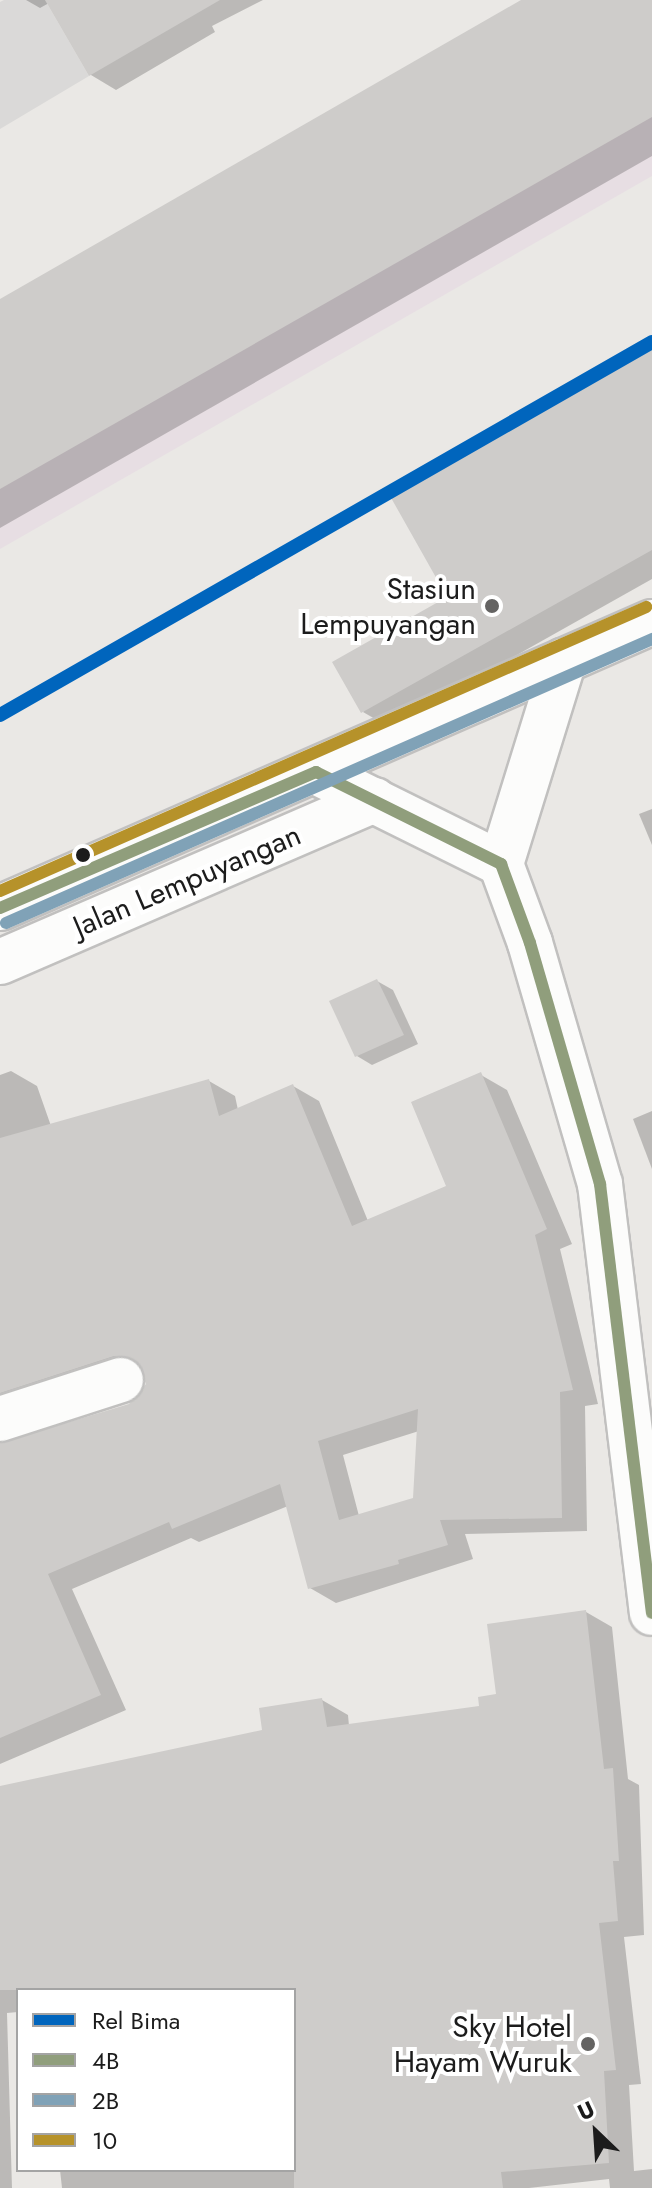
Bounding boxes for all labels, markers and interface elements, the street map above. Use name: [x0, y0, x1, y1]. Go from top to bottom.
place label: Stasiun Lempuyangan: [300, 571, 476, 642]
marker: Stasiun Lempuyangan: [483, 597, 501, 615]
street label: Jalan Lempuyangan: [68, 817, 306, 945]
unlabelled marker: [75, 847, 91, 863]
legend: [16, 1988, 296, 2172]
text: Rel Bima: [92, 2003, 180, 2038]
place label: Sky Hotel Hayam Wuruk: [394, 2009, 572, 2080]
marker: Sky Hotel Hayam Wuruk: [579, 2035, 597, 2053]
text: 4B: [92, 2043, 119, 2078]
text: 2B: [92, 2083, 119, 2118]
north arrow: [556, 2092, 636, 2172]
text: U: [572, 2092, 600, 2128]
text: 10: [92, 2123, 117, 2158]

